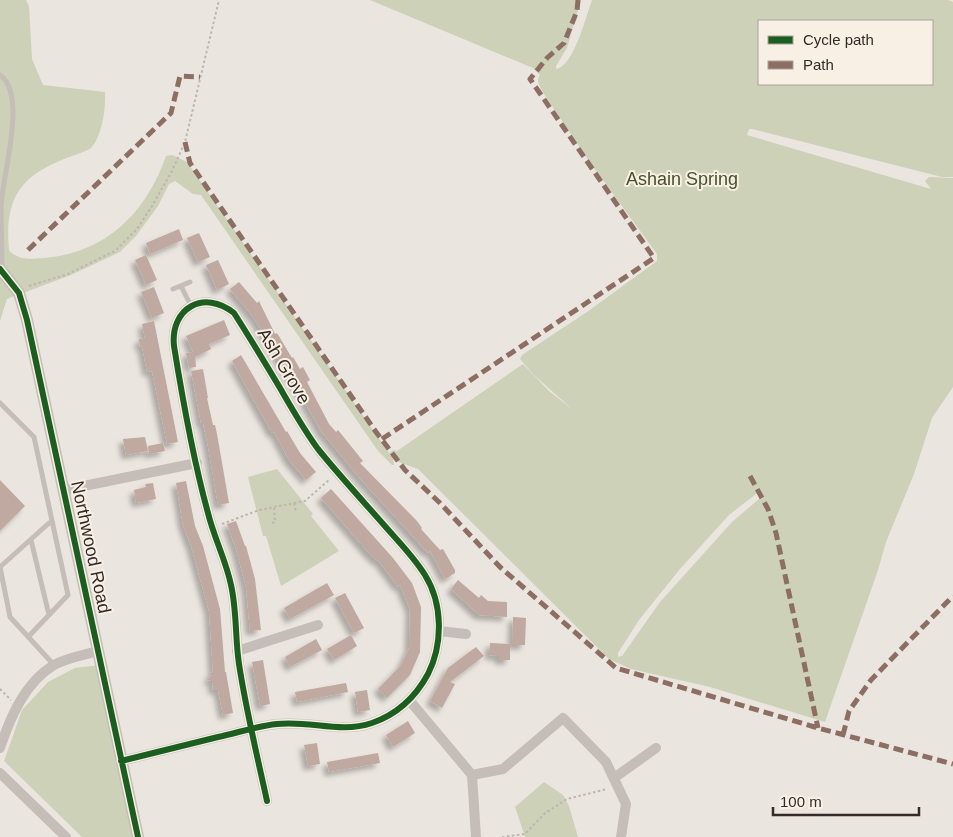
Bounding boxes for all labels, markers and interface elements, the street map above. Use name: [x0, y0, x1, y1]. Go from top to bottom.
legend: [758, 20, 933, 85]
text: Cycle path: [803, 31, 874, 48]
text: Path: [803, 56, 834, 73]
park label: Ashain Spring: [626, 169, 738, 189]
street label: Ash Grove: [254, 324, 314, 408]
street label: Northwood Road: [67, 479, 115, 615]
scale bar: [773, 784, 919, 816]
text: 100 m: [780, 793, 822, 810]

